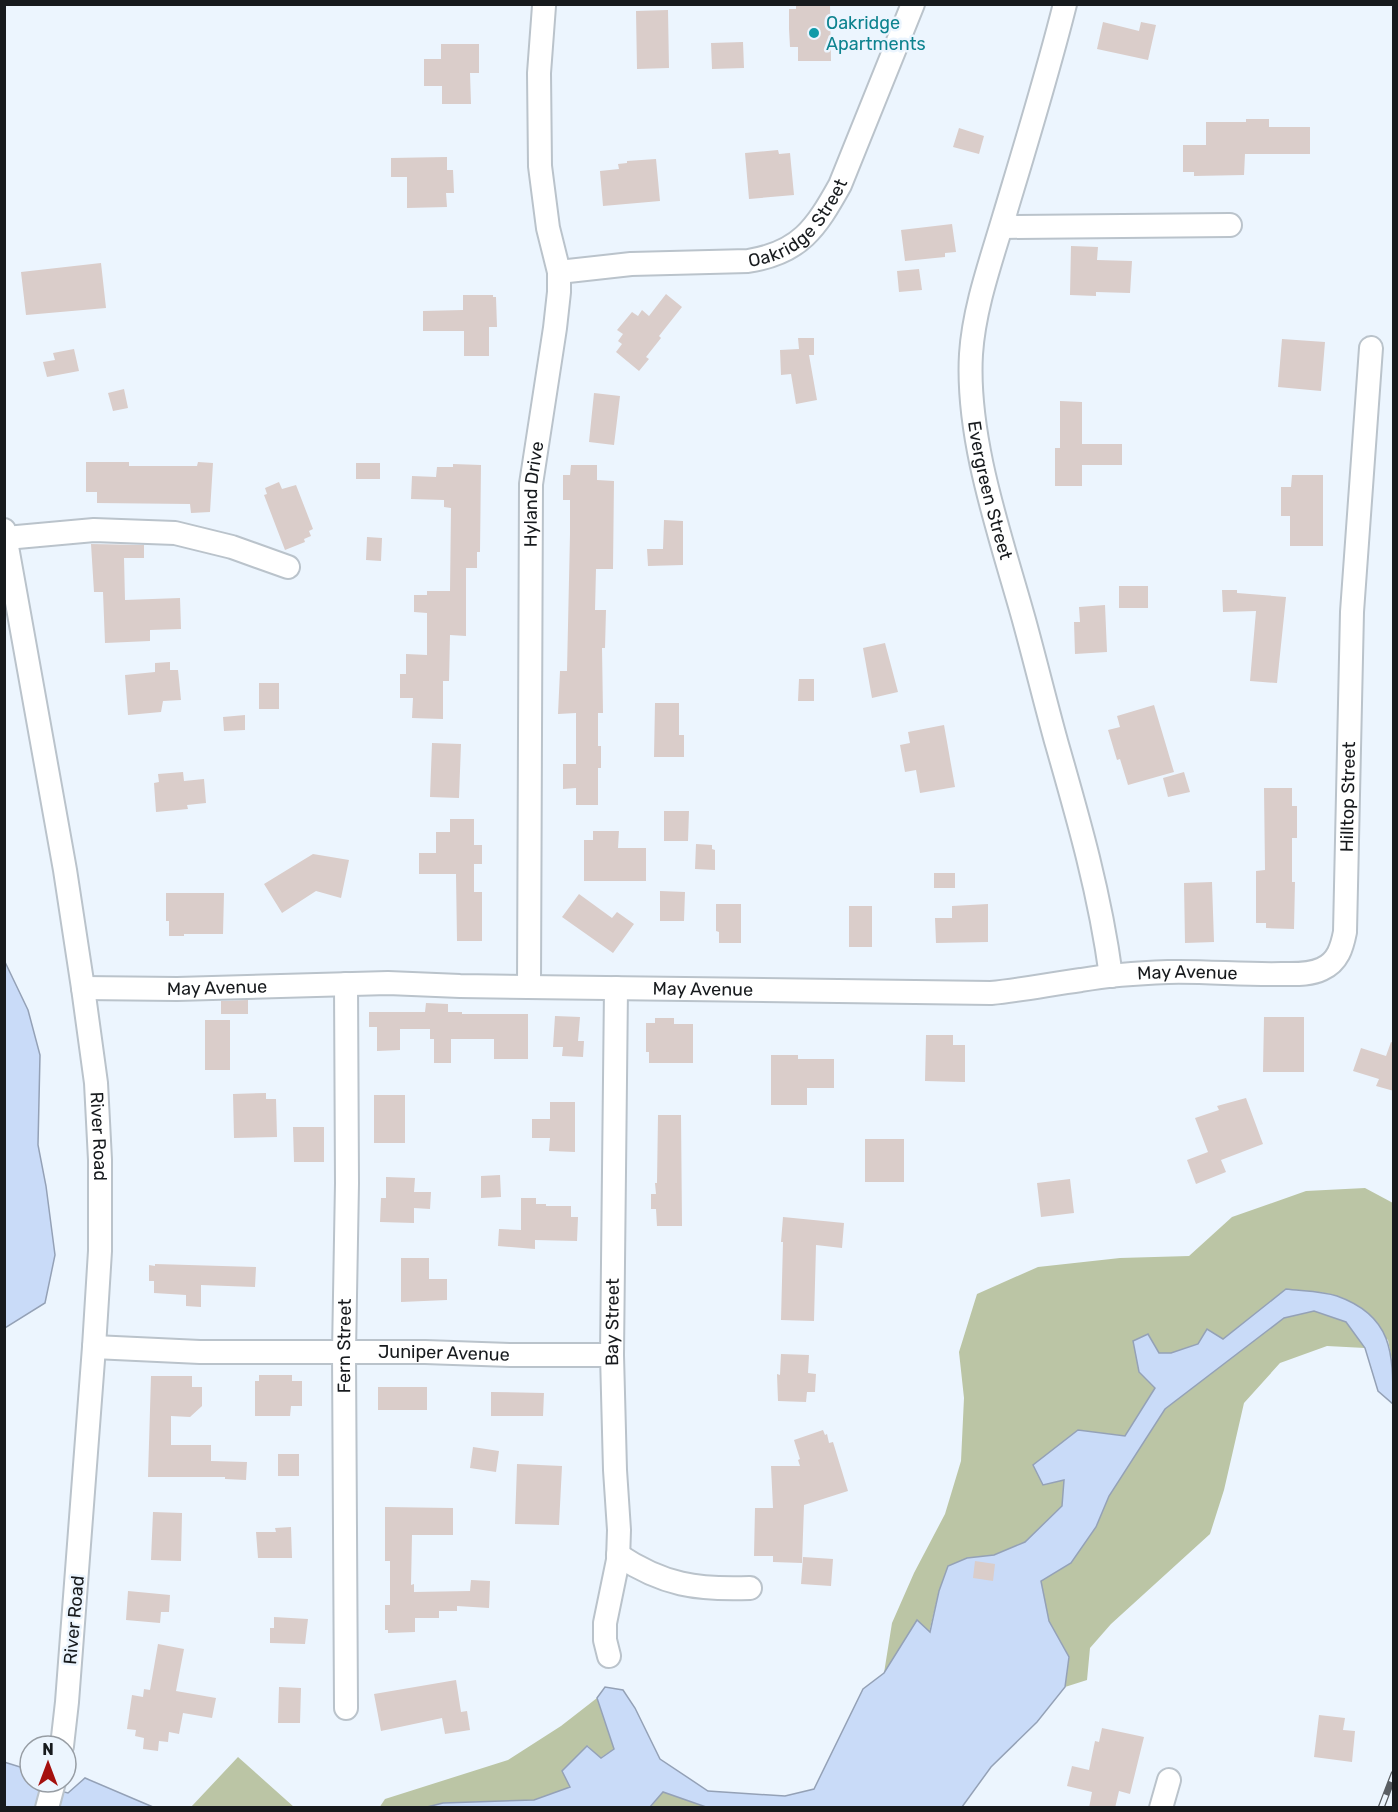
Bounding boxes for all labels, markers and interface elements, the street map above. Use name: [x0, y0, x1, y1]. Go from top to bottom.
place label: Oakridge Apartments: [826, 12, 926, 55]
marker: Oakridge Apartments: [807, 26, 821, 40]
street label: Oakridge Street: [746, 176, 852, 272]
street label: Evergreen Street: [963, 419, 1017, 562]
street label: Hyland Drive: [520, 440, 548, 547]
street label: Hilltop Street: [1336, 741, 1360, 852]
street label: May Avenue: [1137, 961, 1238, 984]
street label: May Avenue: [167, 975, 268, 1000]
street label: May Avenue: [652, 978, 753, 1001]
street label: River Road: [85, 1091, 111, 1181]
street label: Bay Street: [601, 1278, 624, 1366]
street label: Fern Street: [333, 1298, 356, 1393]
street label: Juniper Avenue: [378, 1341, 510, 1366]
street label: River Road: [59, 1575, 89, 1665]
north arrow: [18, 1734, 78, 1794]
text: N: [42, 1740, 54, 1759]

